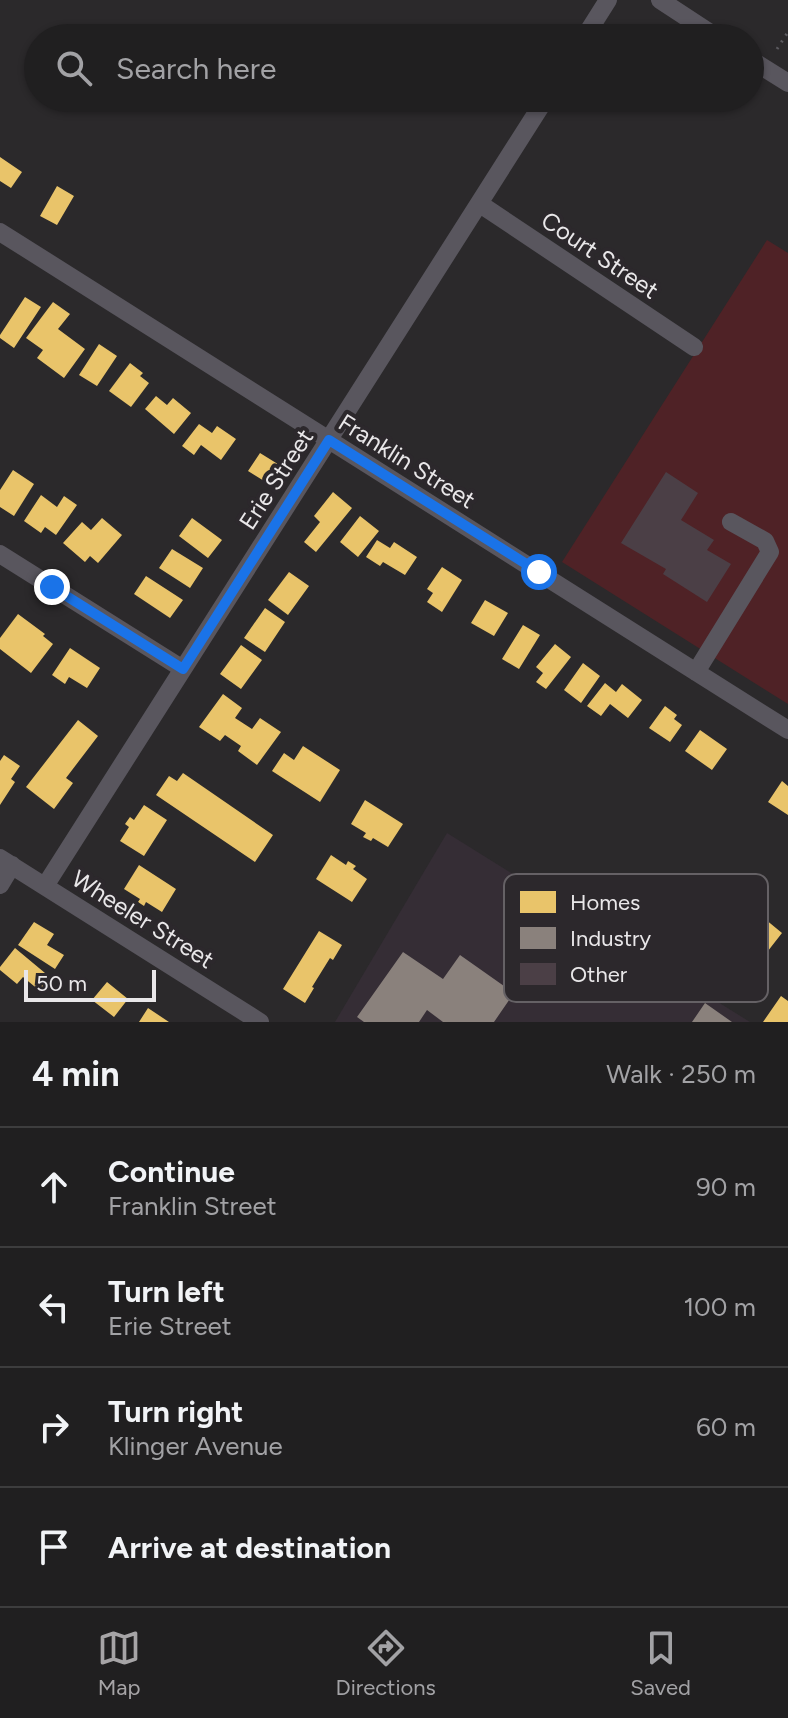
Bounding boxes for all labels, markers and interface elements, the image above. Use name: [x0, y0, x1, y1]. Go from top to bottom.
search box: [24, 24, 764, 112]
icon: search: [52, 46, 96, 90]
text: Search here: [116, 50, 276, 87]
street label: Court Street: [536, 205, 664, 305]
street label: Franklin Street: [333, 407, 481, 515]
street label: Erie Street: [233, 423, 319, 535]
route start: [521, 554, 557, 590]
route end: [34, 569, 70, 605]
street label: Wheeler Street: [67, 864, 219, 974]
legend: [504, 874, 768, 1002]
text: Homes: [570, 889, 640, 916]
text: Industry: [570, 925, 651, 952]
text: Other: [570, 961, 628, 988]
scale bar: [24, 966, 156, 1002]
text: 50 m: [36, 970, 87, 997]
text: 4 min: [32, 1054, 119, 1095]
text: Walk · 250 m: [606, 1058, 756, 1090]
text: Continue: [108, 1153, 235, 1190]
icon: ahead: [32, 1165, 76, 1209]
text: 90 m: [696, 1171, 756, 1203]
text: Franklin Street: [108, 1190, 277, 1222]
text: Turn left: [108, 1273, 225, 1310]
icon: left: [32, 1285, 76, 1329]
text: 100 m: [683, 1291, 756, 1323]
text: Erie Street: [108, 1310, 232, 1342]
text: Turn right: [108, 1393, 243, 1430]
icon: right: [32, 1405, 76, 1449]
text: 60 m: [696, 1411, 756, 1443]
text: Klinger Avenue: [108, 1430, 283, 1462]
icon: arrive: [32, 1525, 76, 1569]
text: Arrive at destination: [108, 1529, 391, 1566]
tab: Map: [97, 1626, 141, 1701]
tab: Directions: [336, 1626, 436, 1701]
tab: Saved: [630, 1626, 691, 1701]

